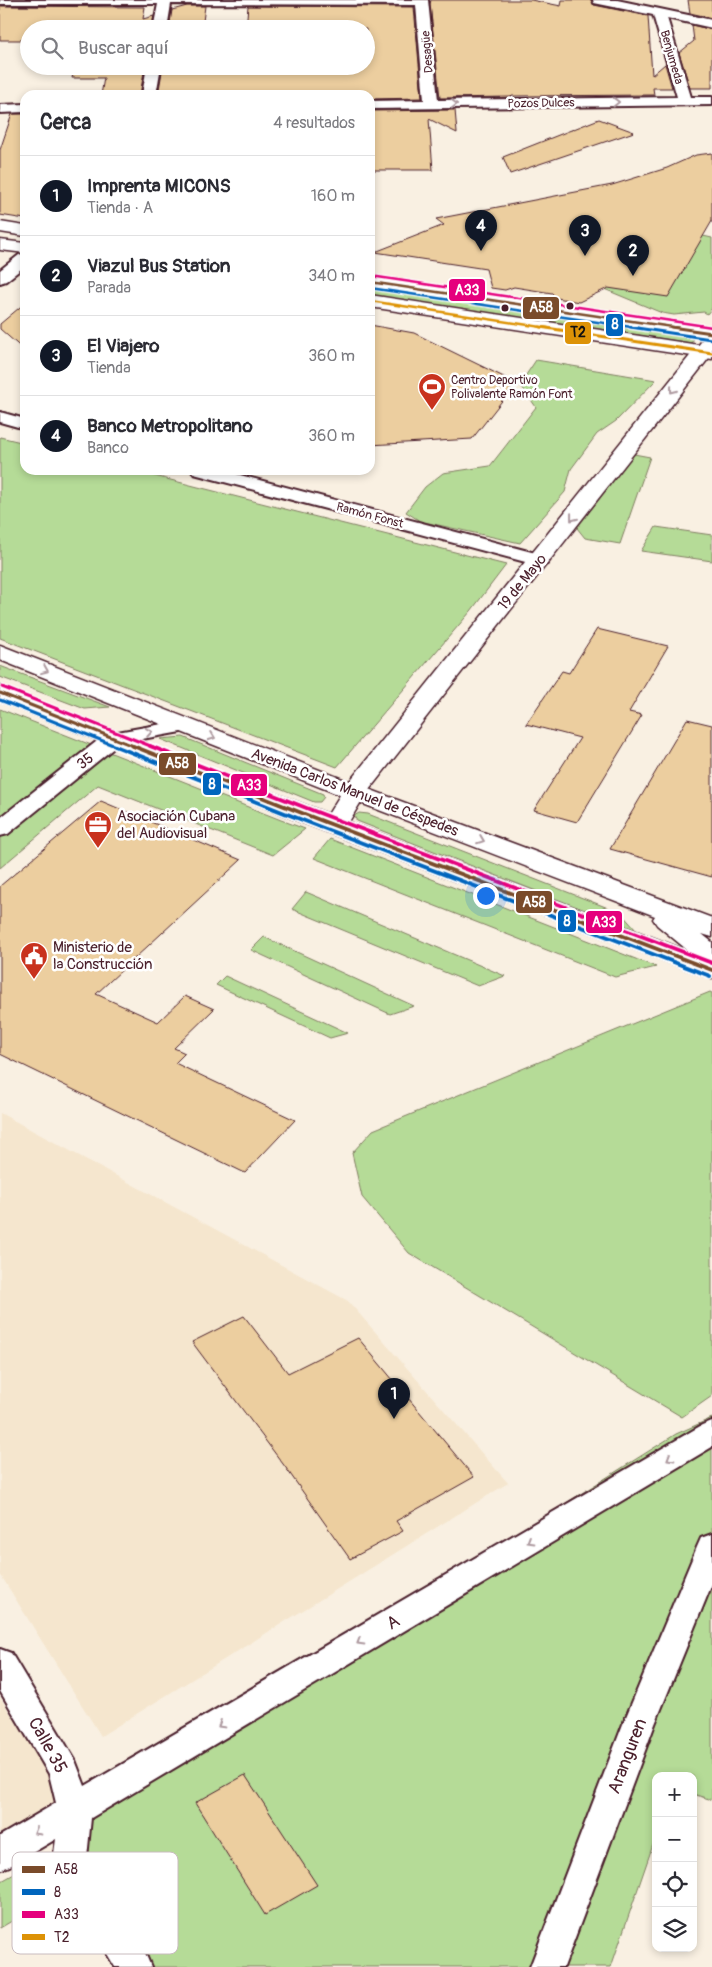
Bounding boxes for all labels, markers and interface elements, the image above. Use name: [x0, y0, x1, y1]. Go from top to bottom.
search box: [20, 20, 375, 75]
street label: Benjumeda: [657, 28, 686, 86]
street label: Desagüe: [418, 30, 437, 74]
icon: search: [38, 34, 66, 62]
text: Buscar aquí: [78, 36, 169, 60]
street label: Pozos Dulces: [507, 95, 575, 112]
one-way arrow: [612, 97, 620, 107]
one-way arrow: [450, 99, 458, 109]
text: Cerca: [40, 109, 91, 136]
text: 4 resultados: [273, 113, 355, 133]
text: Imprenta MICONS: [87, 174, 231, 198]
text: 1: [53, 186, 59, 206]
text: 160 m: [311, 186, 355, 206]
text: Tienda · A: [87, 198, 153, 218]
pin: 4: [465, 210, 497, 251]
pin: 3: [569, 215, 601, 256]
pin: 2: [617, 235, 649, 276]
text: Viazul Bus Station: [87, 254, 230, 278]
text: 2: [52, 266, 60, 286]
text: 340 m: [308, 266, 355, 286]
text: Parada: [87, 278, 131, 298]
line badge: A33: [448, 278, 486, 302]
text: A33: [455, 282, 480, 299]
line badge: A58: [522, 296, 560, 320]
text: A58: [529, 299, 553, 316]
unlabelled marker: [565, 301, 575, 311]
unlabelled marker: [500, 303, 510, 313]
line badge: 8: [605, 313, 624, 337]
text: 8: [611, 316, 619, 333]
line badge: T2: [564, 321, 592, 345]
text: T2: [569, 324, 586, 341]
text: El Viajero: [87, 334, 159, 358]
text: 3: [52, 346, 60, 366]
text: 360 m: [308, 346, 355, 366]
text: Tienda: [87, 358, 131, 378]
sports icon: Centro Deportivo Polivalente Ramón Font: [417, 372, 447, 411]
place label: Centro Deportivo Polivalente Ramón Font: [451, 373, 573, 402]
one-way arrow: [670, 384, 679, 394]
text: Banco Metropolitano: [87, 414, 253, 438]
text: 4: [51, 426, 61, 446]
text: 360 m: [308, 426, 355, 446]
text: Banco: [87, 438, 129, 458]
street label: Ramón Fonst: [335, 499, 405, 532]
one-way arrow: [570, 512, 578, 521]
street label: 19 de Mayo: [494, 550, 551, 614]
one-way arrow: [40, 664, 49, 674]
one-way arrow: [145, 728, 154, 738]
one-way arrow: [208, 731, 216, 741]
street label: Avenida Carlos Manuel de Céspedes: [249, 744, 461, 841]
street label: 35: [73, 749, 98, 774]
line badge: A58: [158, 752, 197, 776]
text: A58: [165, 755, 189, 772]
line badge: 8: [202, 772, 222, 796]
line badge: A33: [230, 773, 268, 797]
text: 8: [208, 776, 216, 793]
text: A33: [237, 777, 262, 794]
place label: Asociación Cubana del Audiovisual: [117, 807, 235, 843]
office icon: Asociación Cubana del Audiovisual: [83, 810, 113, 849]
one-way arrow: [476, 834, 485, 844]
your location: [473, 883, 499, 909]
line badge: A58: [515, 890, 553, 914]
text: A58: [522, 894, 546, 911]
line badge: 8: [557, 909, 577, 933]
line badge: A33: [585, 910, 623, 934]
text: 8: [563, 913, 571, 930]
text: A33: [592, 914, 617, 931]
place label: Ministerio de la Construcción: [53, 938, 152, 974]
public building icon: Ministerio de la Construcción: [19, 941, 49, 980]
pin: 1: [378, 1378, 410, 1419]
one-way arrow: [667, 1452, 676, 1462]
one-way arrow: [527, 1535, 536, 1545]
street label: A: [382, 1609, 404, 1635]
one-way arrow: [357, 1635, 366, 1645]
street label: Calle 35: [23, 1713, 72, 1777]
street label: Aranguren: [603, 1715, 652, 1797]
one-way arrow: [217, 1718, 226, 1728]
map controls: [652, 1772, 697, 1952]
button: +: [652, 1772, 697, 1817]
button: −: [652, 1817, 697, 1862]
one-way arrow: [34, 1826, 43, 1836]
legend: [12, 1852, 178, 1954]
text: A58: [54, 1861, 78, 1878]
button: locate: [652, 1862, 697, 1907]
text: 8: [54, 1884, 61, 1901]
text: A33: [54, 1906, 79, 1923]
button: layers: [652, 1907, 697, 1952]
text: T2: [54, 1929, 70, 1946]

